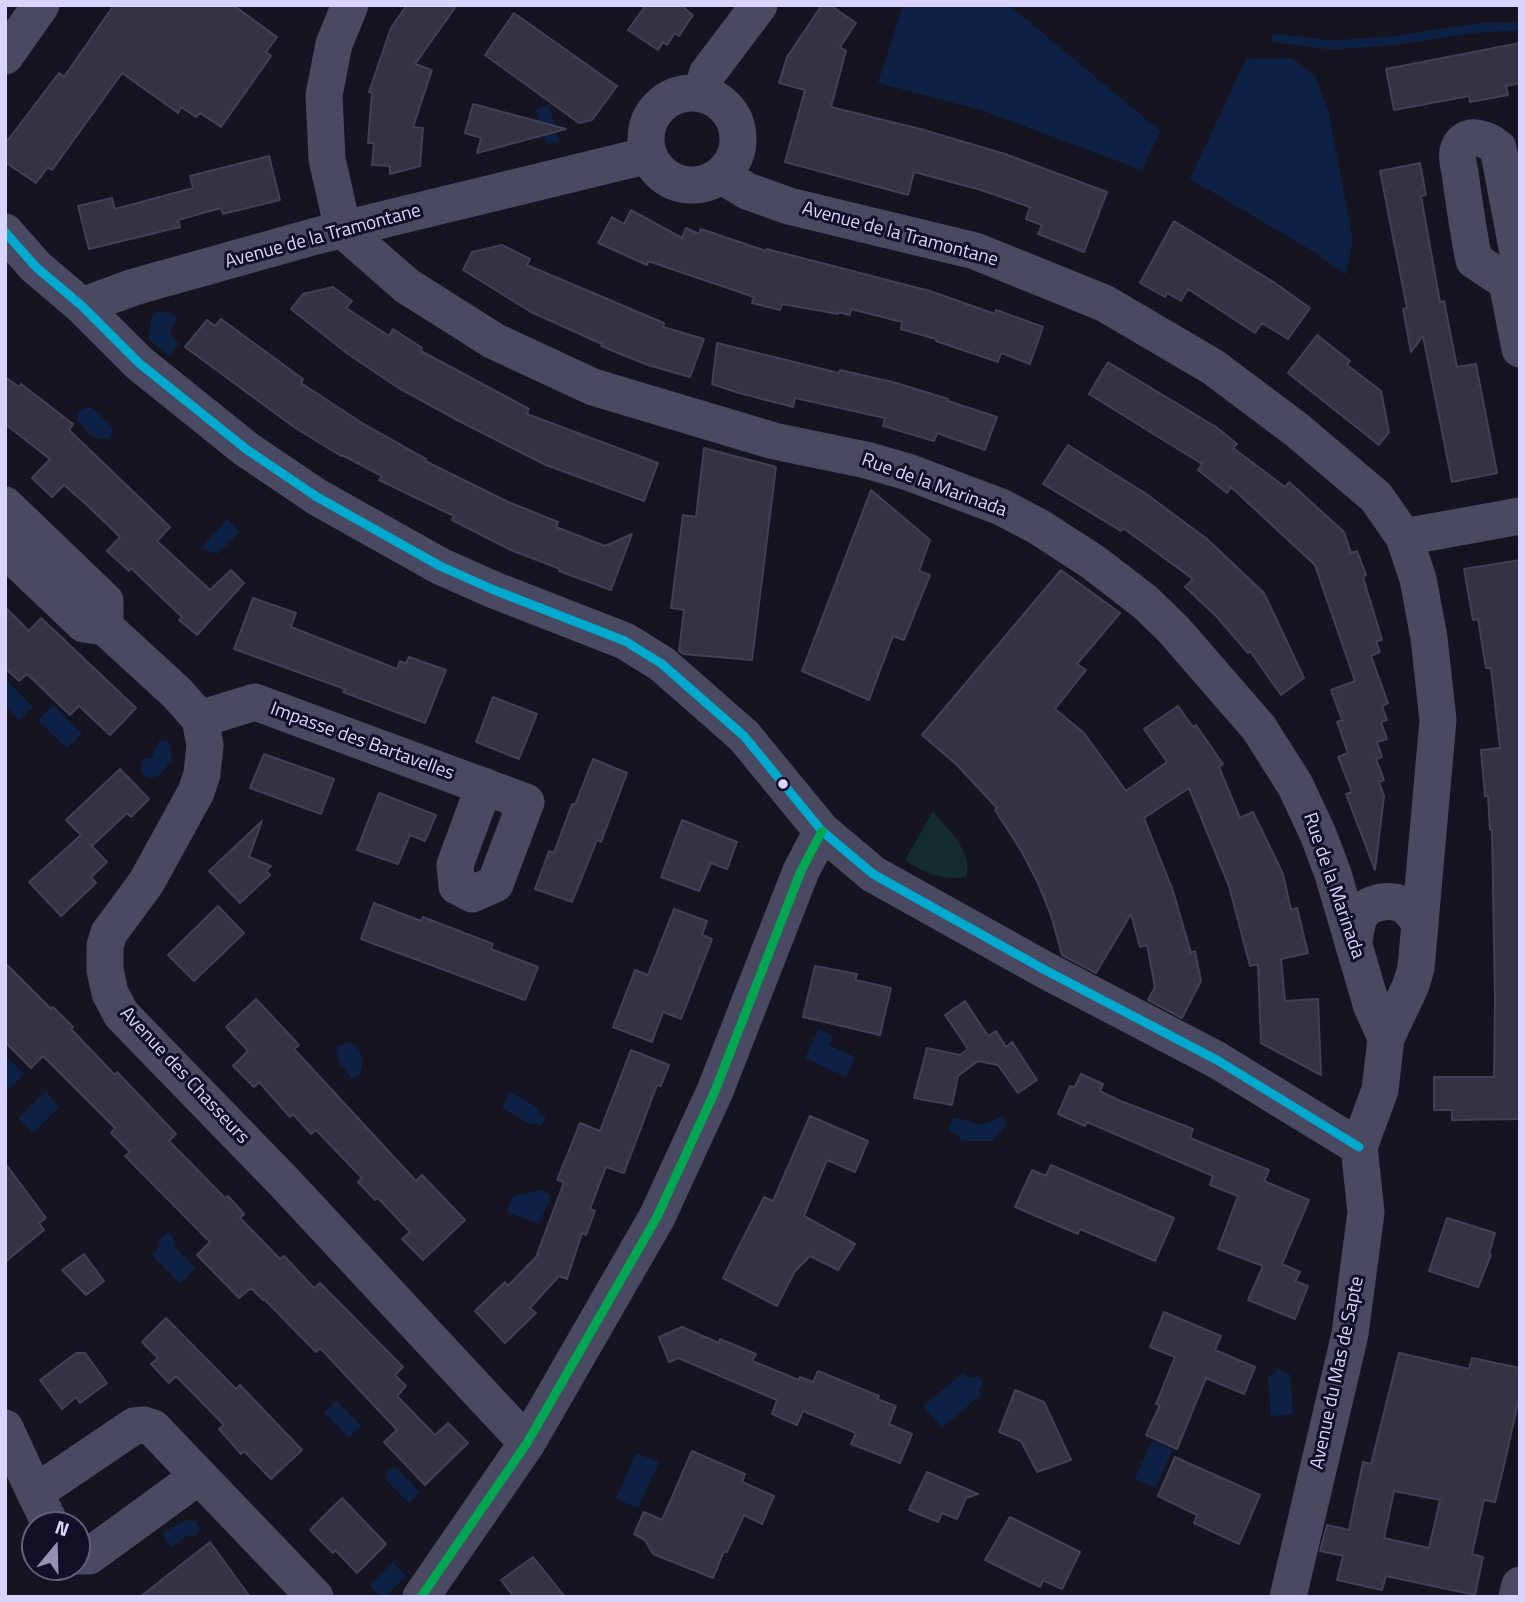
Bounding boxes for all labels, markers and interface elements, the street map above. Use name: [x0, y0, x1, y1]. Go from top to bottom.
street label: Avenue de la Tramontane: [799, 198, 1001, 272]
street label: Avenue de la Tramontane: [222, 200, 424, 274]
street label: Rue de la Marinada: [858, 449, 1010, 523]
street label: Impasse des Bartavelles: [267, 698, 457, 786]
unlabelled marker: [776, 777, 790, 791]
street label: Rue de la Marinada: [1297, 810, 1369, 962]
street label: Avenue des Chasseurs: [115, 1003, 253, 1149]
street label: Avenue du Mas de Sapte: [1306, 1275, 1370, 1471]
north arrow: [21, 1511, 91, 1581]
text: N: [51, 1512, 73, 1543]

